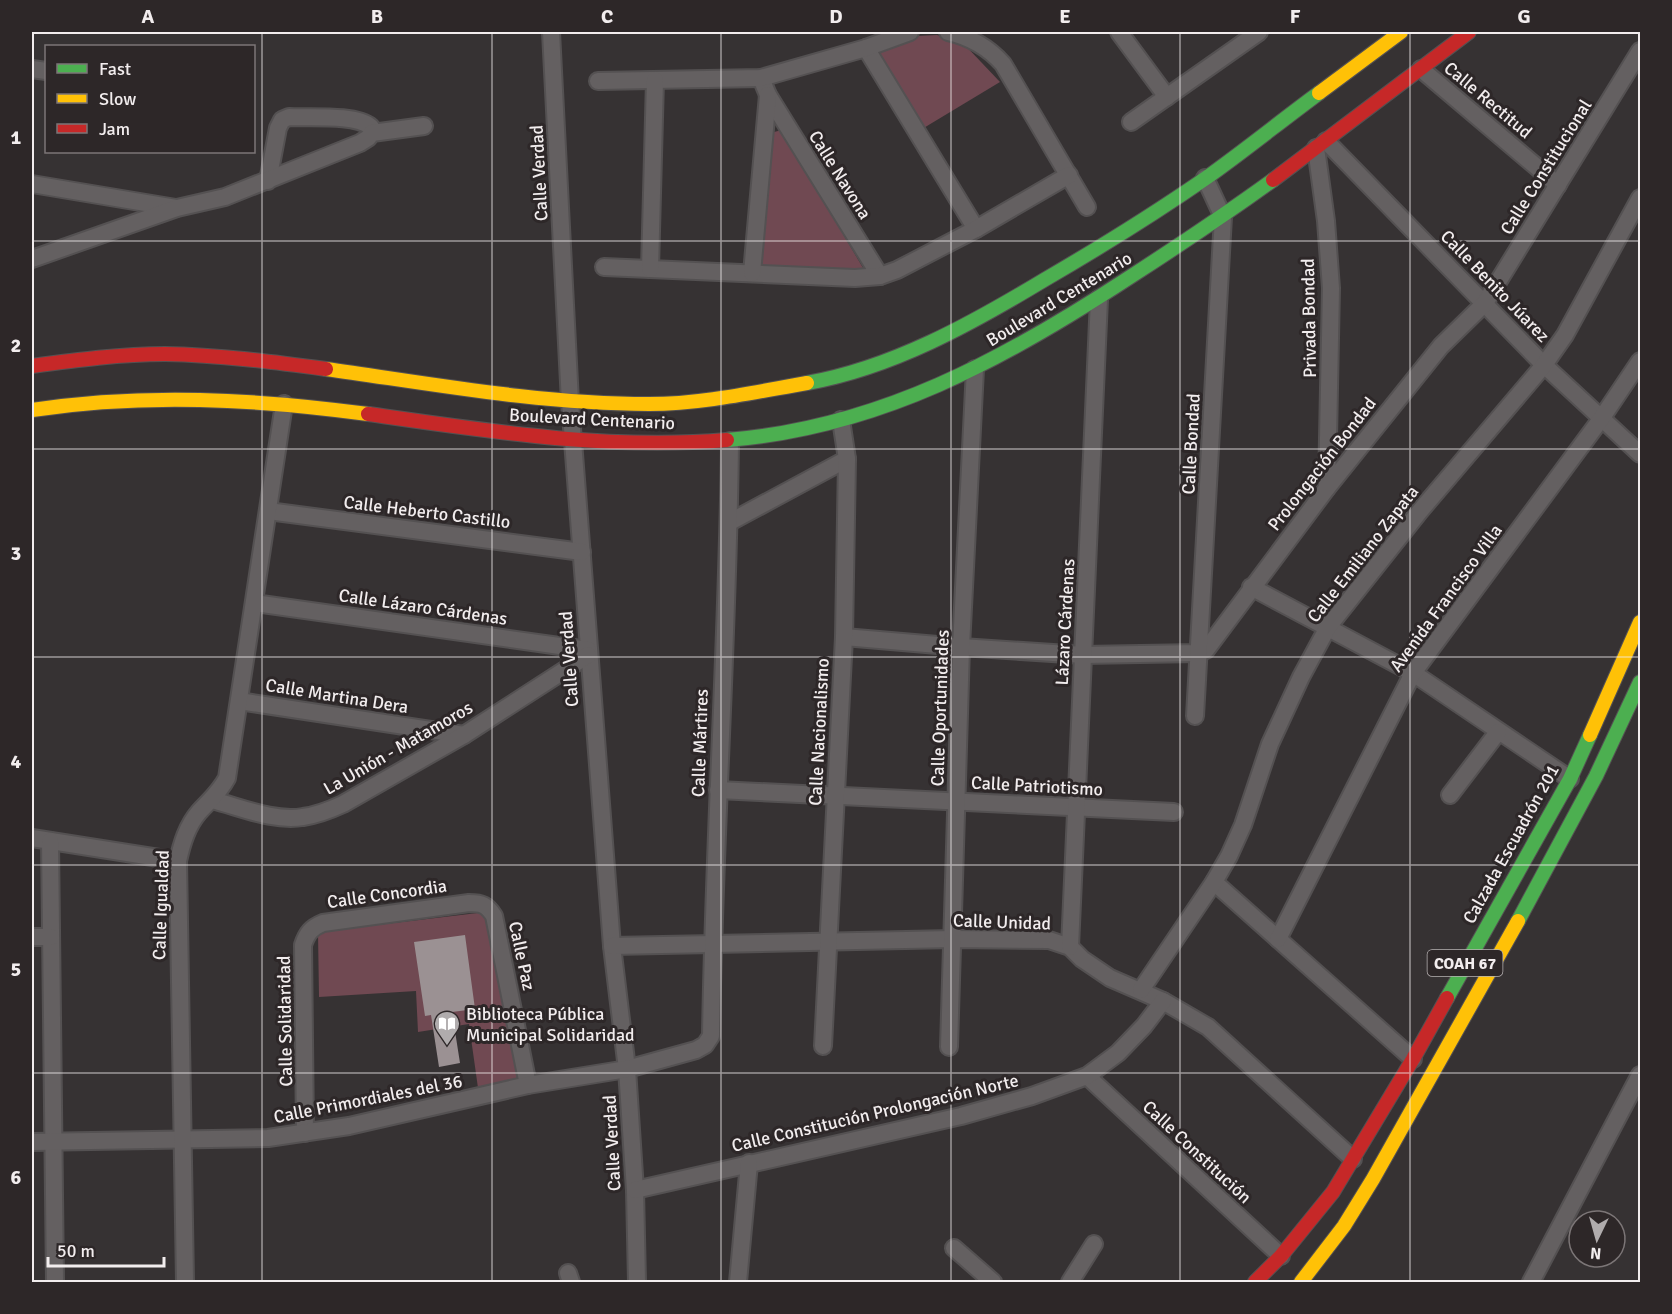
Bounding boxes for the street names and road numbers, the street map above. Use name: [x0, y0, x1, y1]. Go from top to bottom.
street label: Calle Rectitud: [1440, 57, 1536, 143]
street label: Calle Constitucional: [1496, 95, 1596, 239]
street label: Calle Verdad: [526, 124, 552, 222]
street label: Calle Navona: [804, 127, 876, 223]
street label: Calle Benito Júarez: [1436, 225, 1554, 347]
street label: Boulevard Centenario: [982, 247, 1136, 351]
street label: Privada Bondad: [1297, 258, 1321, 378]
street label: Calle Bondad: [1177, 393, 1205, 495]
street label: Prolongación Bondad: [1263, 393, 1381, 535]
street label: Boulevard Centenario: [508, 404, 676, 434]
street label: Calle Emiliano Zapata: [1303, 481, 1423, 627]
street label: Calle Heberto Castillo: [342, 491, 512, 533]
street label: Avenida Francisco Villa: [1385, 520, 1507, 676]
street label: Lázaro Cárdenas: [1051, 558, 1079, 686]
street label: Calle Lázaro Cárdenas: [337, 584, 509, 630]
street label: Calle Verdad: [555, 610, 583, 708]
street label: Calle Oportunidades: [926, 629, 954, 787]
street label: Calle Nacionalismo: [804, 658, 834, 806]
street label: Calle Martina Dera: [264, 674, 410, 718]
street label: Calle Mártires: [687, 688, 713, 797]
street label: La Unión - Matamoros: [320, 696, 477, 800]
street label: Calzada Escuadrón 201: [1458, 760, 1564, 928]
street label: Calle Patriotismo: [971, 772, 1103, 800]
street label: Calle Igualdad: [148, 850, 174, 960]
street label: Calle Concordia: [326, 875, 448, 913]
street label: Calle Unidad: [953, 909, 1051, 935]
street label: Calle Paz: [504, 919, 540, 993]
road number: COAH 67: [1428, 950, 1502, 976]
street label: Calle Solidaridad: [273, 955, 297, 1087]
street label: Calle Constitución Prolongación Norte: [729, 1069, 1021, 1157]
street label: Calle Primordiales del 36: [272, 1070, 464, 1128]
street label: Calle Verdad: [599, 1094, 625, 1192]
street label: Calle Constitución: [1138, 1096, 1256, 1208]

